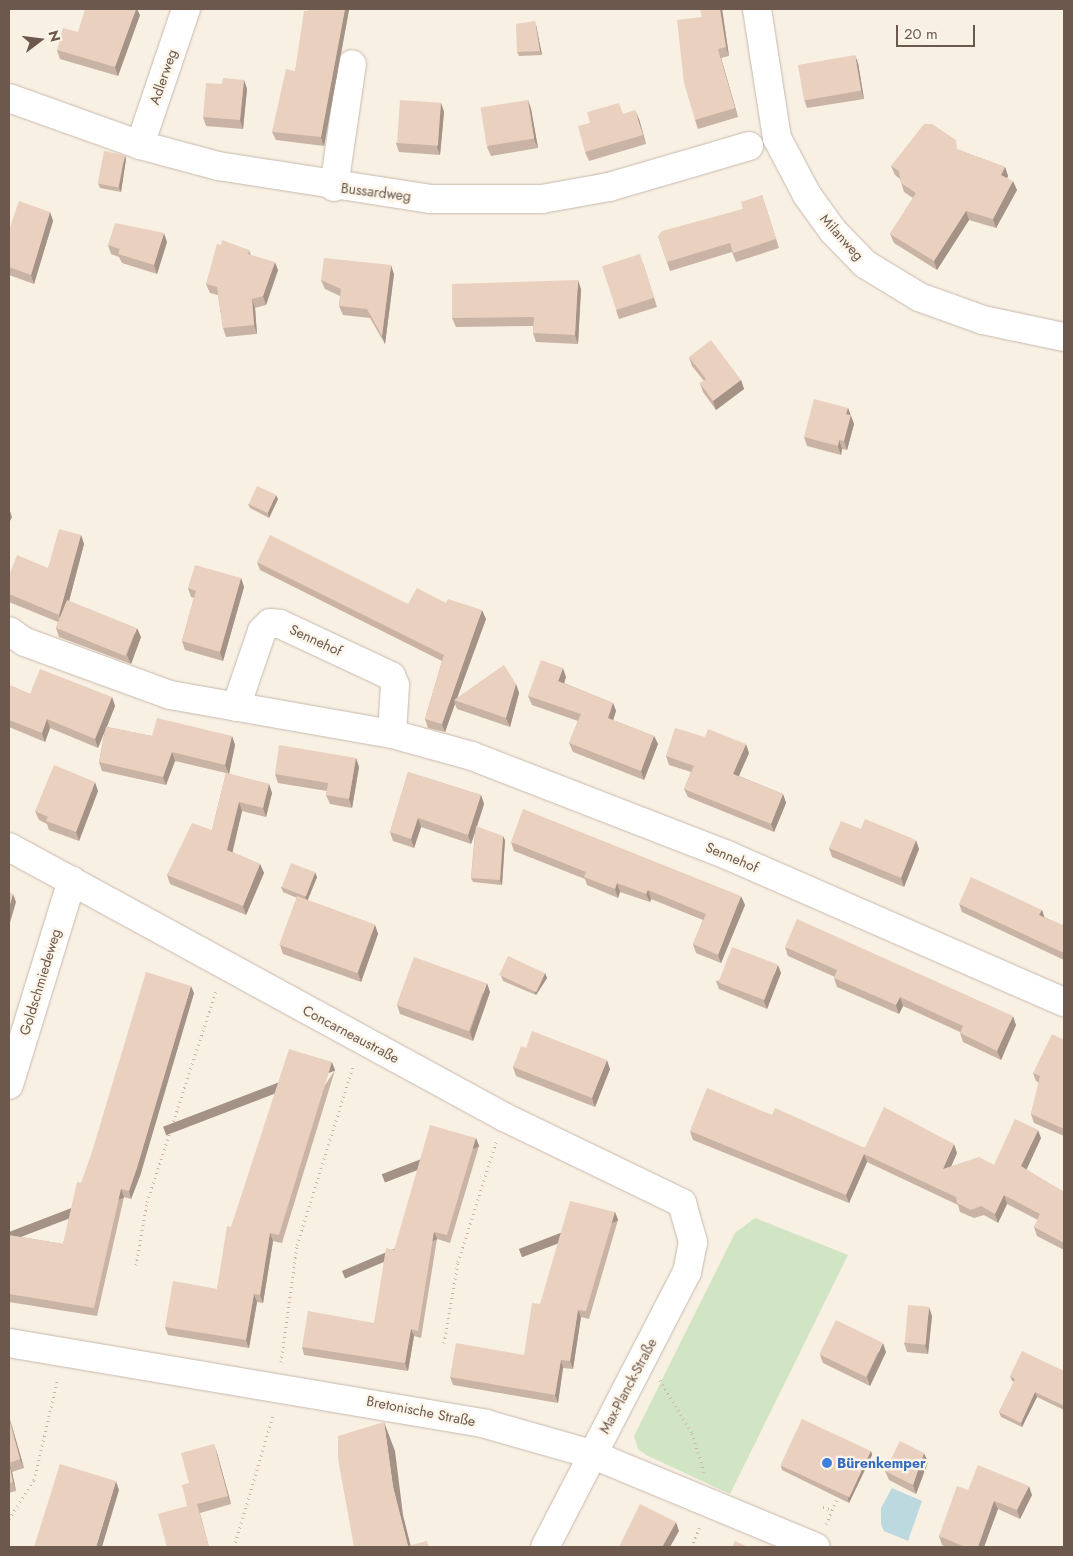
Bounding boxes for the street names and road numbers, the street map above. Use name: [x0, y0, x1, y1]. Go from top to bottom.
street label: Adlerweg: [146, 47, 180, 107]
street label: Bussardweg: [340, 179, 412, 205]
street label: Milanweg: [817, 210, 867, 264]
street label: Sennehof: [287, 621, 345, 659]
street label: Sennehof: [703, 838, 761, 876]
street label: Goldschmiedeweg: [16, 927, 64, 1037]
street label: Concarneaustraße: [300, 1001, 402, 1067]
street label: Max-Planck-Straße: [596, 1336, 660, 1436]
street label: Bretonische Straße: [365, 1392, 477, 1430]

